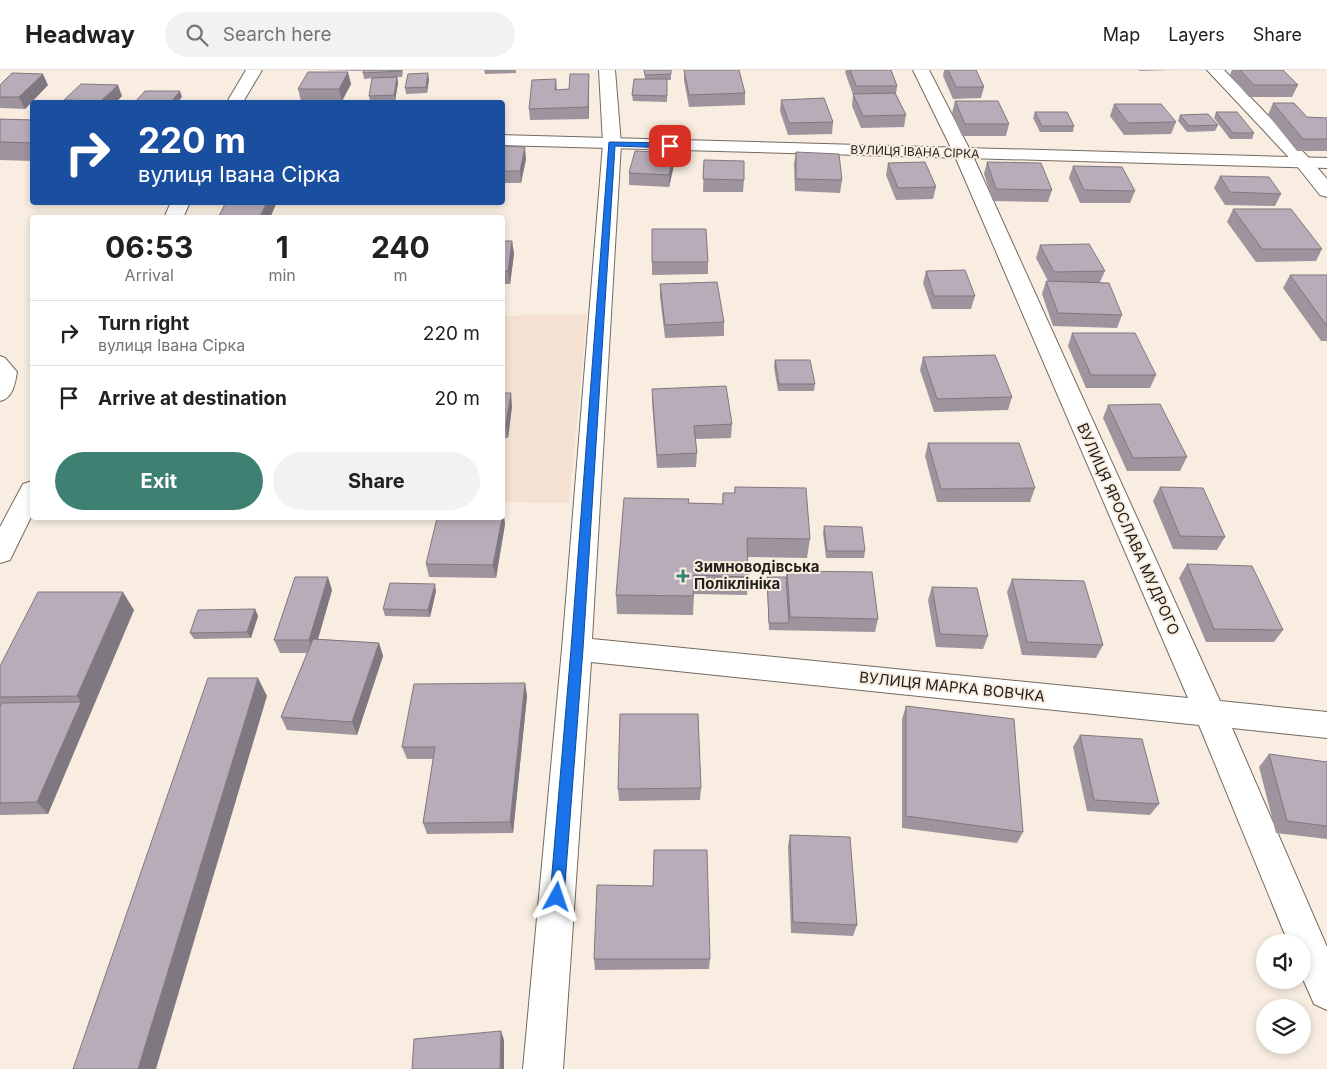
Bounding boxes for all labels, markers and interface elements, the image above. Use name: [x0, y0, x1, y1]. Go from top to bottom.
search box: [165, 12, 515, 57]
text: Headway: [25, 20, 135, 49]
icon: search: [183, 21, 211, 49]
text: Search here: [223, 23, 331, 46]
text: Map: [1103, 24, 1140, 45]
text: Layers: [1168, 24, 1225, 45]
text: Share: [1253, 24, 1302, 45]
text: 220 m: [138, 119, 246, 161]
icon: right: [55, 120, 120, 185]
pin: [649, 125, 691, 167]
icon: arrive: [656, 132, 684, 160]
street label: ВУЛИЦЯ ІВАНА СІРКА: [850, 142, 980, 161]
text: вулиця Івана Сірка: [138, 161, 340, 187]
text: 06:53: [105, 229, 193, 265]
text: 1: [276, 229, 289, 265]
text: 240: [371, 229, 430, 265]
text: Arrival: [125, 265, 174, 285]
text: min: [268, 265, 296, 285]
text: m: [393, 265, 407, 285]
text: Turn right: [98, 312, 189, 335]
icon: right: [55, 319, 83, 347]
text: 220 m: [423, 322, 480, 345]
text: вулиця Івана Сірка: [98, 335, 245, 355]
icon: arrive: [55, 384, 83, 412]
text: Arrive at destination: [98, 387, 287, 410]
text: 20 m: [434, 387, 480, 410]
street label: ВУЛИЦЯ ЯРОСЛАВА МУДРОГО: [1073, 420, 1184, 638]
button: Exit: [55, 452, 263, 510]
button: Share: [273, 452, 480, 510]
place label: Зимноводівська Поліклініка: [694, 557, 819, 593]
marker: Зимноводівська Поліклініка: [676, 569, 690, 583]
street label: ВУЛИЦЯ МАРКА ВОВЧКА: [858, 667, 1046, 706]
position arrow: [530, 870, 582, 922]
map controls: [1256, 934, 1311, 1054]
button: sound: [1256, 934, 1311, 989]
button: layers: [1256, 999, 1311, 1054]

